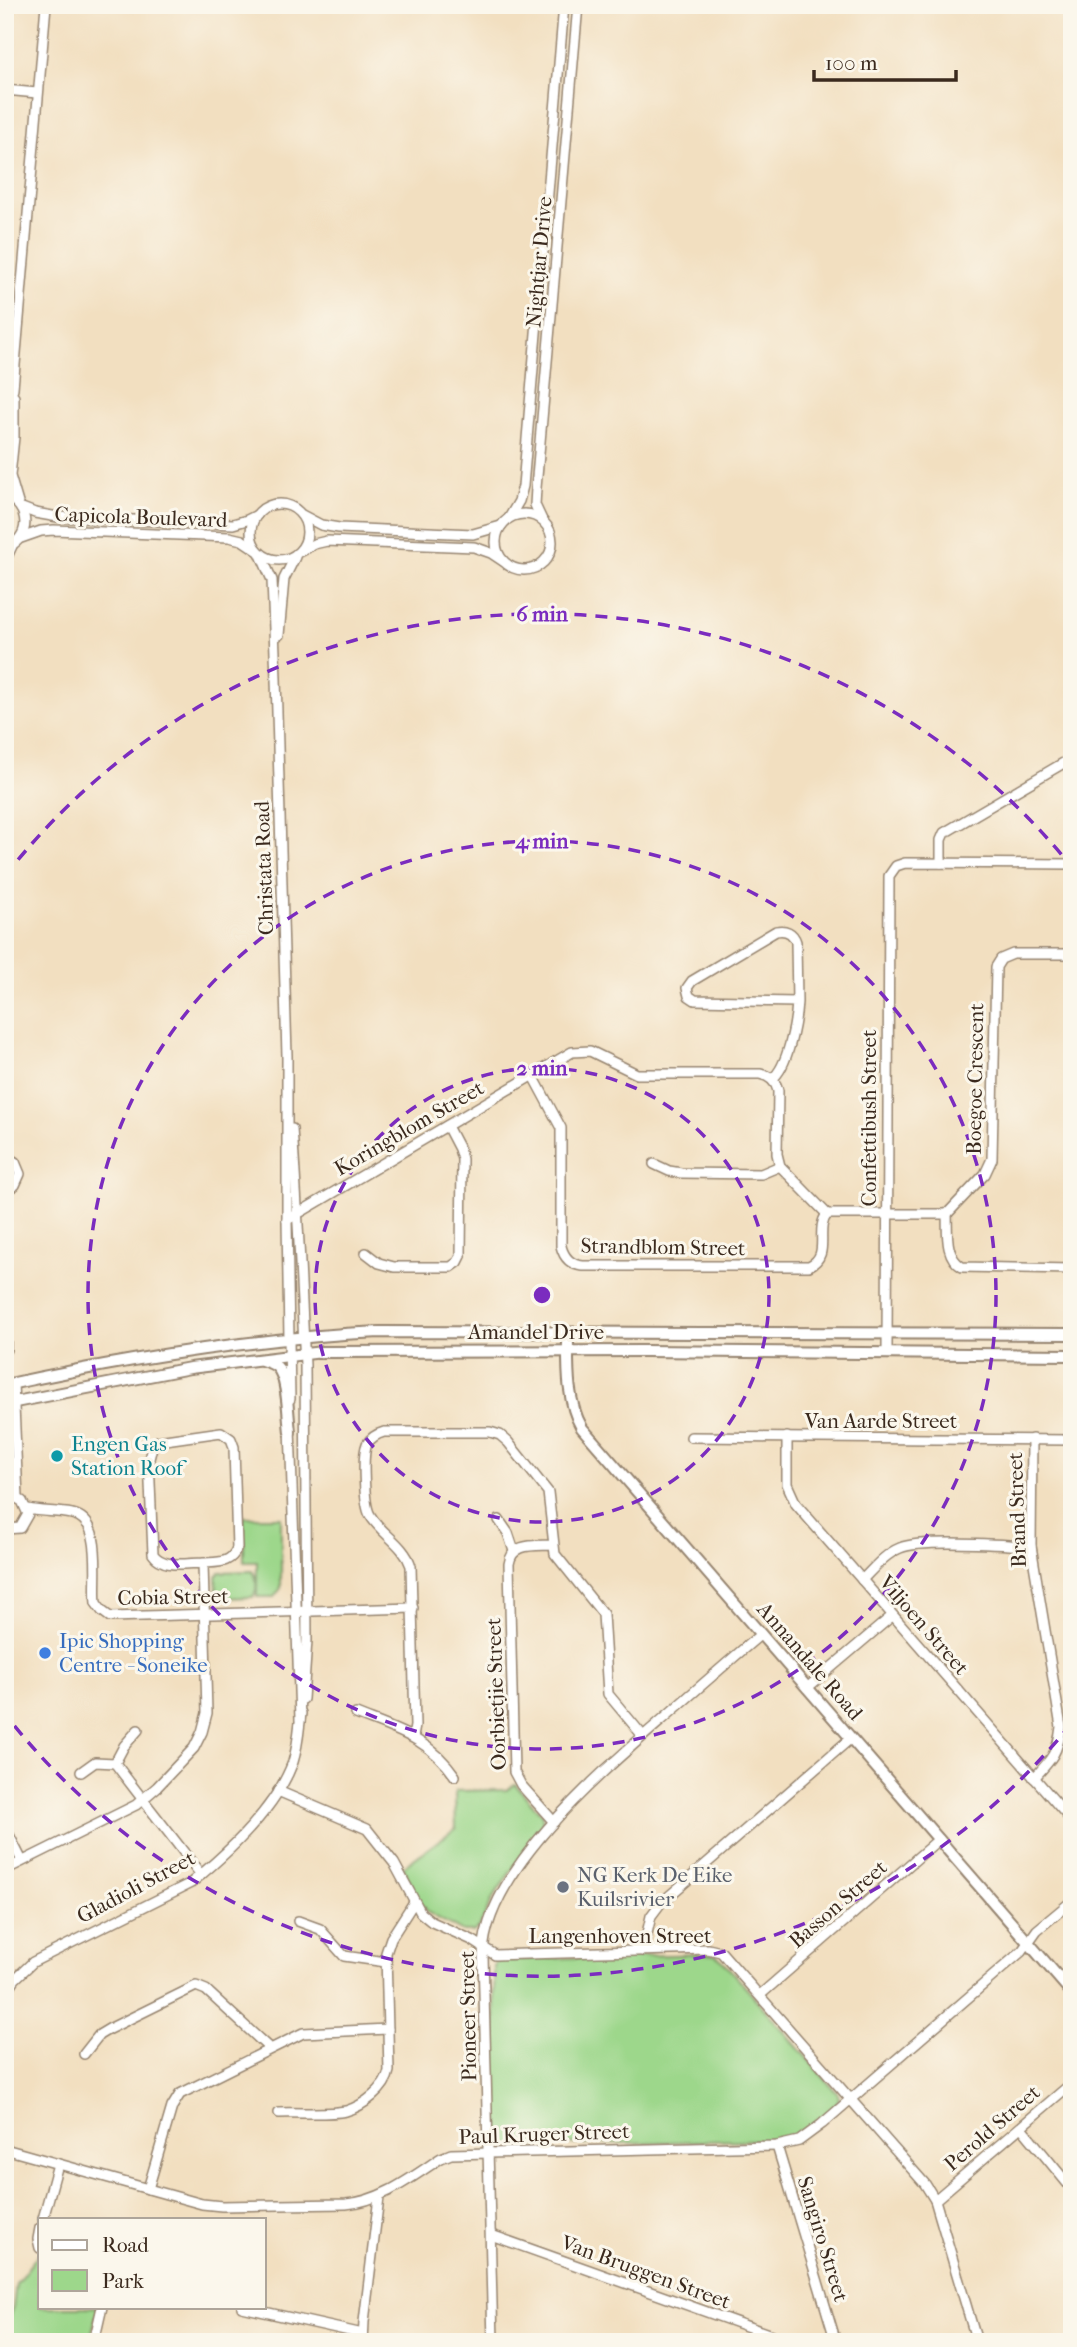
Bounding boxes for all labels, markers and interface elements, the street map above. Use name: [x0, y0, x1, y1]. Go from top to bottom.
scale bar: [814, 38, 956, 82]
text: 100 m: [825, 51, 878, 75]
street label: Nightjar Drive: [521, 195, 557, 329]
street label: Capicola Boulevard: [54, 502, 228, 532]
text: 6 min: [516, 602, 569, 626]
street label: Christata Road: [250, 800, 278, 936]
text: 4 min: [515, 829, 569, 854]
street label: Boegoe Crescent: [962, 1003, 988, 1155]
street label: Confettibush Street: [857, 1029, 881, 1207]
text: 2 min: [516, 1056, 568, 1080]
street label: Koringblom Street: [330, 1075, 488, 1180]
street label: Strandblom Street: [580, 1234, 746, 1260]
centre of rings: [530, 1283, 554, 1307]
street label: Amandel Drive: [467, 1320, 604, 1344]
street label: Van Aarde Street: [804, 1409, 958, 1433]
place label: Engen Gas Station Roof: [71, 1432, 187, 1480]
marker: Engen Gas Station Roof: [49, 1448, 65, 1464]
street label: Brand Street: [1003, 1451, 1031, 1568]
street label: Viljoen Street: [874, 1570, 974, 1680]
street label: Cobia Street: [117, 1584, 229, 1610]
street label: Annandale Road: [752, 1596, 868, 1725]
street label: Oorbietjie Street: [481, 1617, 511, 1771]
place label: Ipic Shopping Centre - Soneike: [59, 1629, 208, 1677]
marker: Ipic Shopping Centre - Soneike: [37, 1645, 53, 1661]
street label: Gladioli Street: [73, 1846, 200, 1928]
street label: Basson Street: [784, 1855, 892, 1953]
place label: NG Kerk De Eike Kuilsrivier: [577, 1863, 732, 1911]
marker: NG Kerk De Eike Kuilsrivier: [555, 1879, 571, 1895]
street label: Langenhoven Street: [529, 1924, 712, 1948]
street label: Pioneer Street: [455, 1950, 481, 2082]
street label: Perold Street: [939, 2080, 1045, 2176]
street label: Paul Kruger Street: [458, 2119, 630, 2149]
street label: Sangiro Street: [793, 2173, 854, 2305]
legend: [38, 2218, 266, 2308]
street label: Van Bruggen Street: [557, 2230, 734, 2314]
text: Road: [102, 2233, 149, 2257]
text: Park: [102, 2269, 144, 2293]

